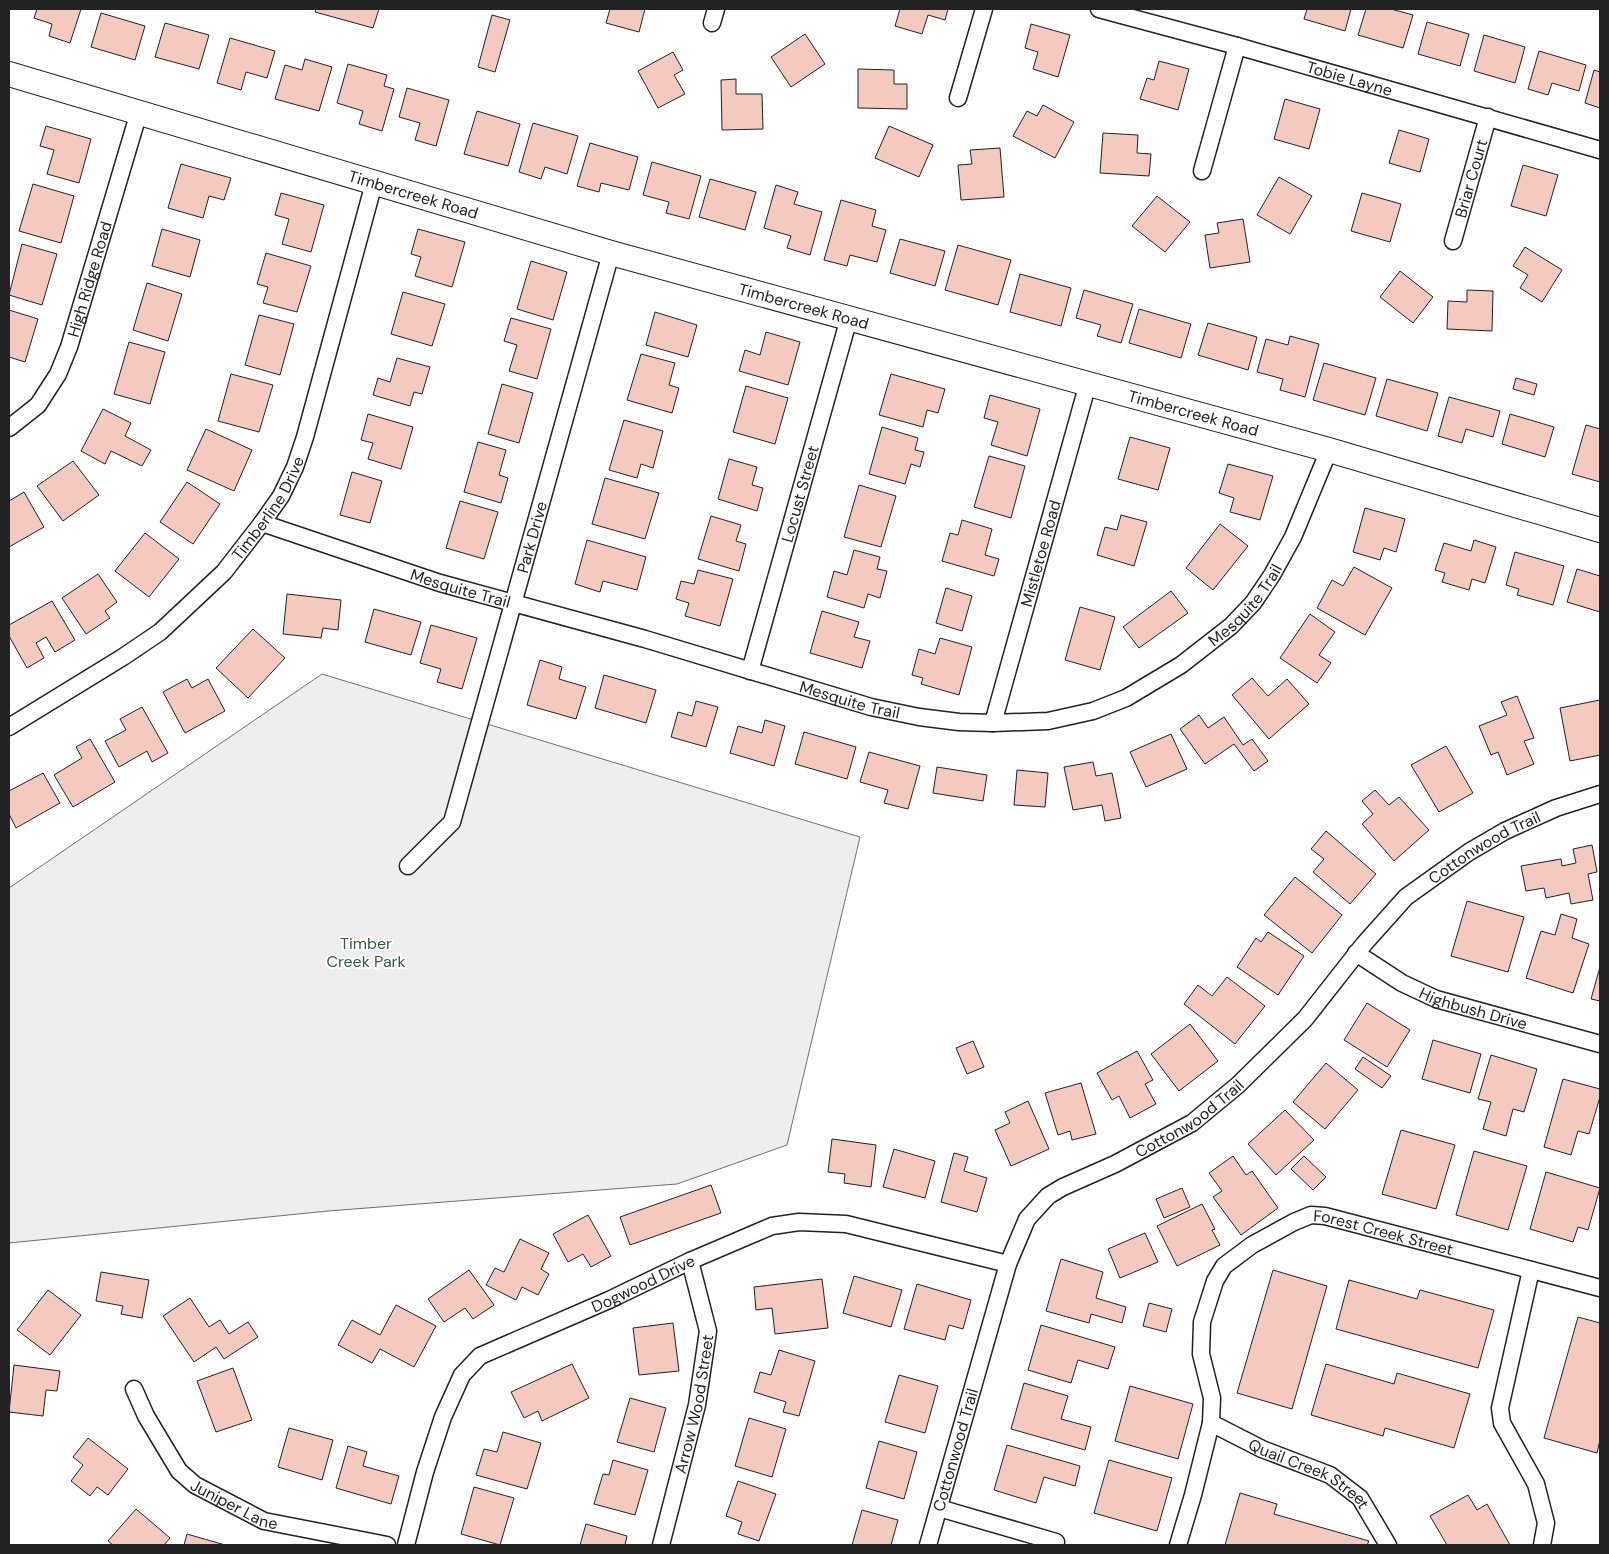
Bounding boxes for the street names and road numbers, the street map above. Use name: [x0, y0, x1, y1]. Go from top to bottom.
street label: Tobie Layne: [1304, 56, 1395, 101]
street label: Briar Court: [1450, 137, 1492, 220]
street label: Timbercreek Road: [346, 165, 481, 223]
street label: High Ridge Road: [62, 219, 116, 339]
street label: Timbercreek Road: [736, 278, 871, 334]
street label: Timbercreek Road: [1126, 385, 1261, 441]
street label: Locust Street: [776, 443, 823, 545]
street label: Timberline Drive: [227, 454, 308, 564]
street label: Mistletoe Road: [1015, 498, 1065, 609]
street label: Park Drive: [512, 499, 552, 576]
street label: Mesquite Trail: [1204, 560, 1287, 651]
street label: Mesquite Trail: [408, 563, 513, 612]
street label: Mesquite Trail: [797, 676, 902, 723]
street label: Cottonwood Trail: [1424, 806, 1544, 888]
street label: Highbush Drive: [1416, 982, 1530, 1034]
street label: Cottonwood Trail: [1131, 1075, 1248, 1162]
street label: Forest Creek Street: [1313, 1205, 1456, 1260]
street label: Dogwood Drive: [588, 1250, 698, 1317]
street label: Arrow Wood Street: [669, 1333, 718, 1476]
street label: Cottonwood Trail: [928, 1386, 983, 1514]
street label: Quail Creek Street: [1245, 1433, 1374, 1513]
street label: Juniper Lane: [187, 1474, 279, 1534]

